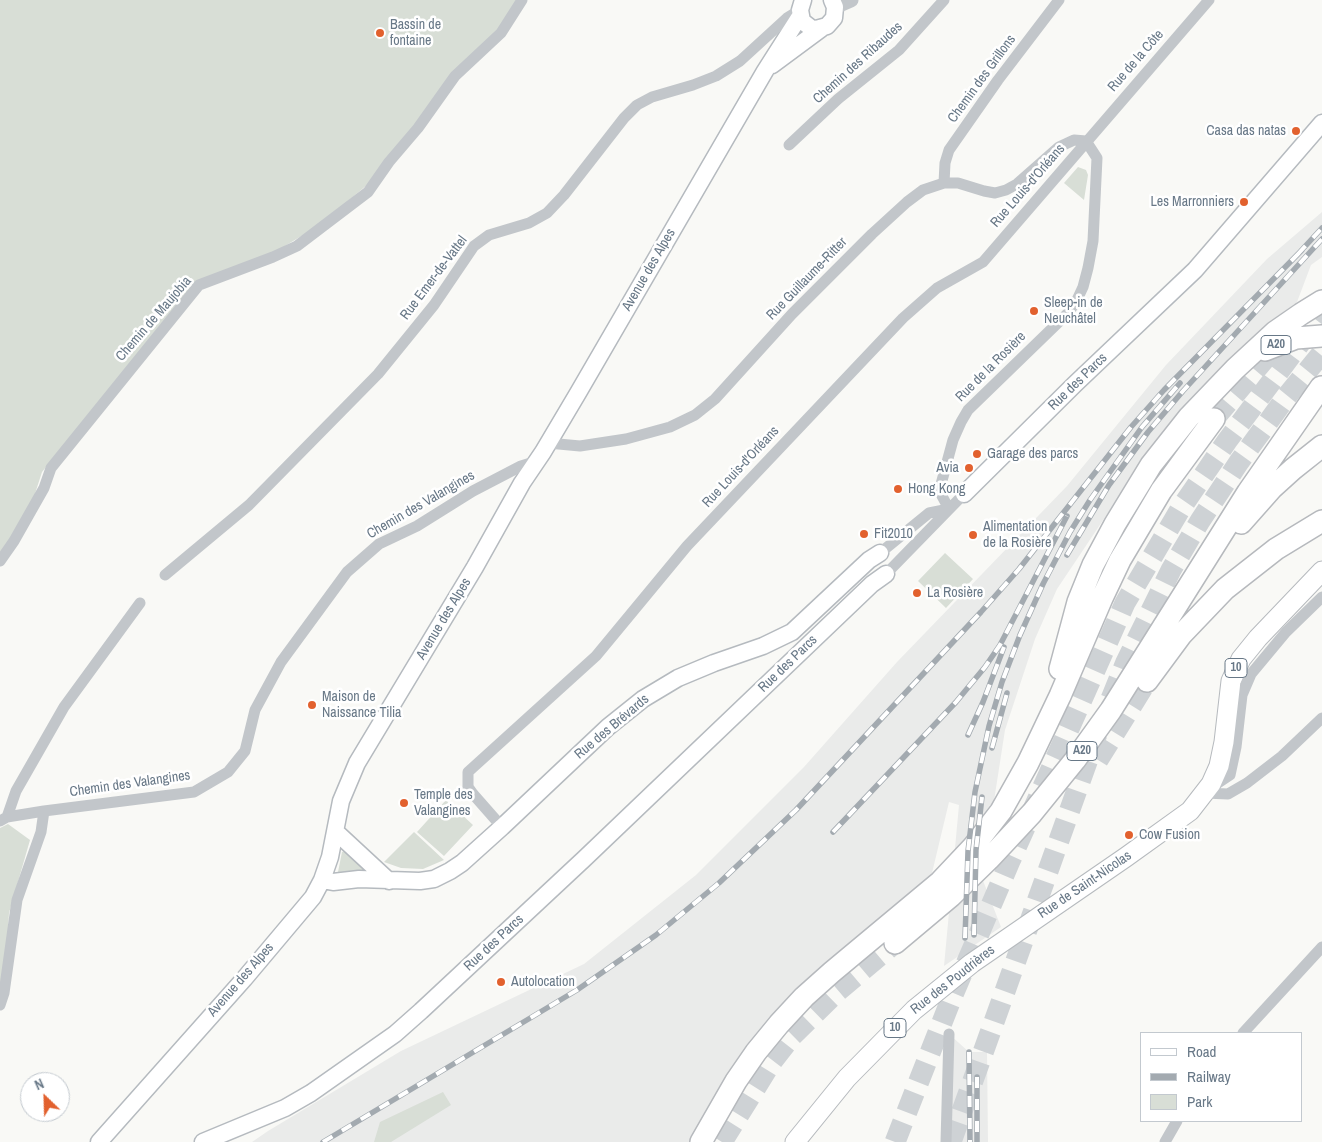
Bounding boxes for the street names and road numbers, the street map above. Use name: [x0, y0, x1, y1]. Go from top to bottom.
street label: Chemin des Ribaudes: [810, 19, 906, 107]
street label: Rue de la Côte: [1105, 27, 1167, 95]
street label: Chemin des Grillons: [944, 32, 1020, 126]
street label: Rue Louis-d'Orléans: [987, 141, 1069, 231]
street label: Avenue des Alpes: [619, 226, 679, 314]
street label: Rue Emer-de-Vattel: [397, 233, 471, 323]
street label: Rue Guillaume-Ritter: [763, 234, 851, 324]
street label: Chemin de Maujobia: [113, 273, 195, 365]
street label: Rue de la Rosière: [952, 328, 1030, 406]
road number: A20: [1261, 336, 1291, 354]
street label: Rue des Parcs: [1045, 350, 1111, 414]
street label: Rue Louis-d'Orléans: [699, 423, 783, 511]
street label: Chemin des Valangines: [364, 467, 478, 543]
street label: Avenue des Alpes: [413, 575, 475, 663]
street label: Rue des Parcs: [755, 632, 821, 696]
road number: 10: [1225, 658, 1247, 678]
street label: Rue des Brévards: [571, 691, 653, 763]
road number: A20: [1067, 741, 1097, 760]
street label: Chemin des Valangines: [69, 767, 191, 801]
street label: Rue de Saint-Nicolas: [1035, 848, 1135, 922]
street label: Rue des Parcs: [461, 911, 527, 975]
street label: Avenue des Alpes: [204, 940, 278, 1020]
street label: Rue des Poudrières: [908, 942, 998, 1018]
road number: 10: [884, 1018, 906, 1038]

